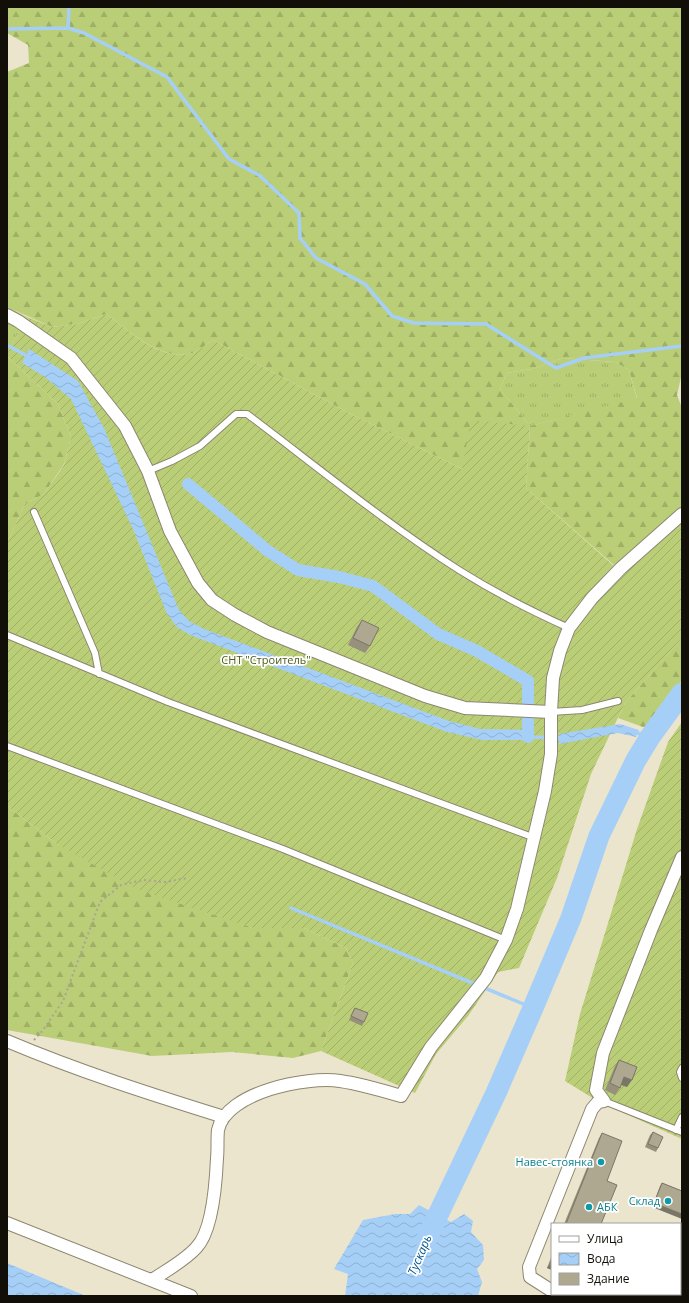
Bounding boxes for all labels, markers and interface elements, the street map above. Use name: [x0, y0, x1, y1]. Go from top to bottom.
park label: СНТ "Строитель": [221, 652, 311, 667]
place label: Навес-стоянка: [516, 1154, 593, 1169]
marker: Навес-стоянка: [596, 1157, 606, 1167]
place label: Склад: [629, 1193, 661, 1208]
marker: Склад: [663, 1196, 673, 1206]
place label: АБК: [597, 1199, 618, 1214]
marker: АБК: [584, 1202, 594, 1212]
legend: [551, 1223, 681, 1295]
text: Улица: [587, 1230, 623, 1247]
water label: Тускарь: [403, 1232, 436, 1278]
text: Вода: [587, 1250, 616, 1267]
text: Здание: [587, 1270, 630, 1287]

